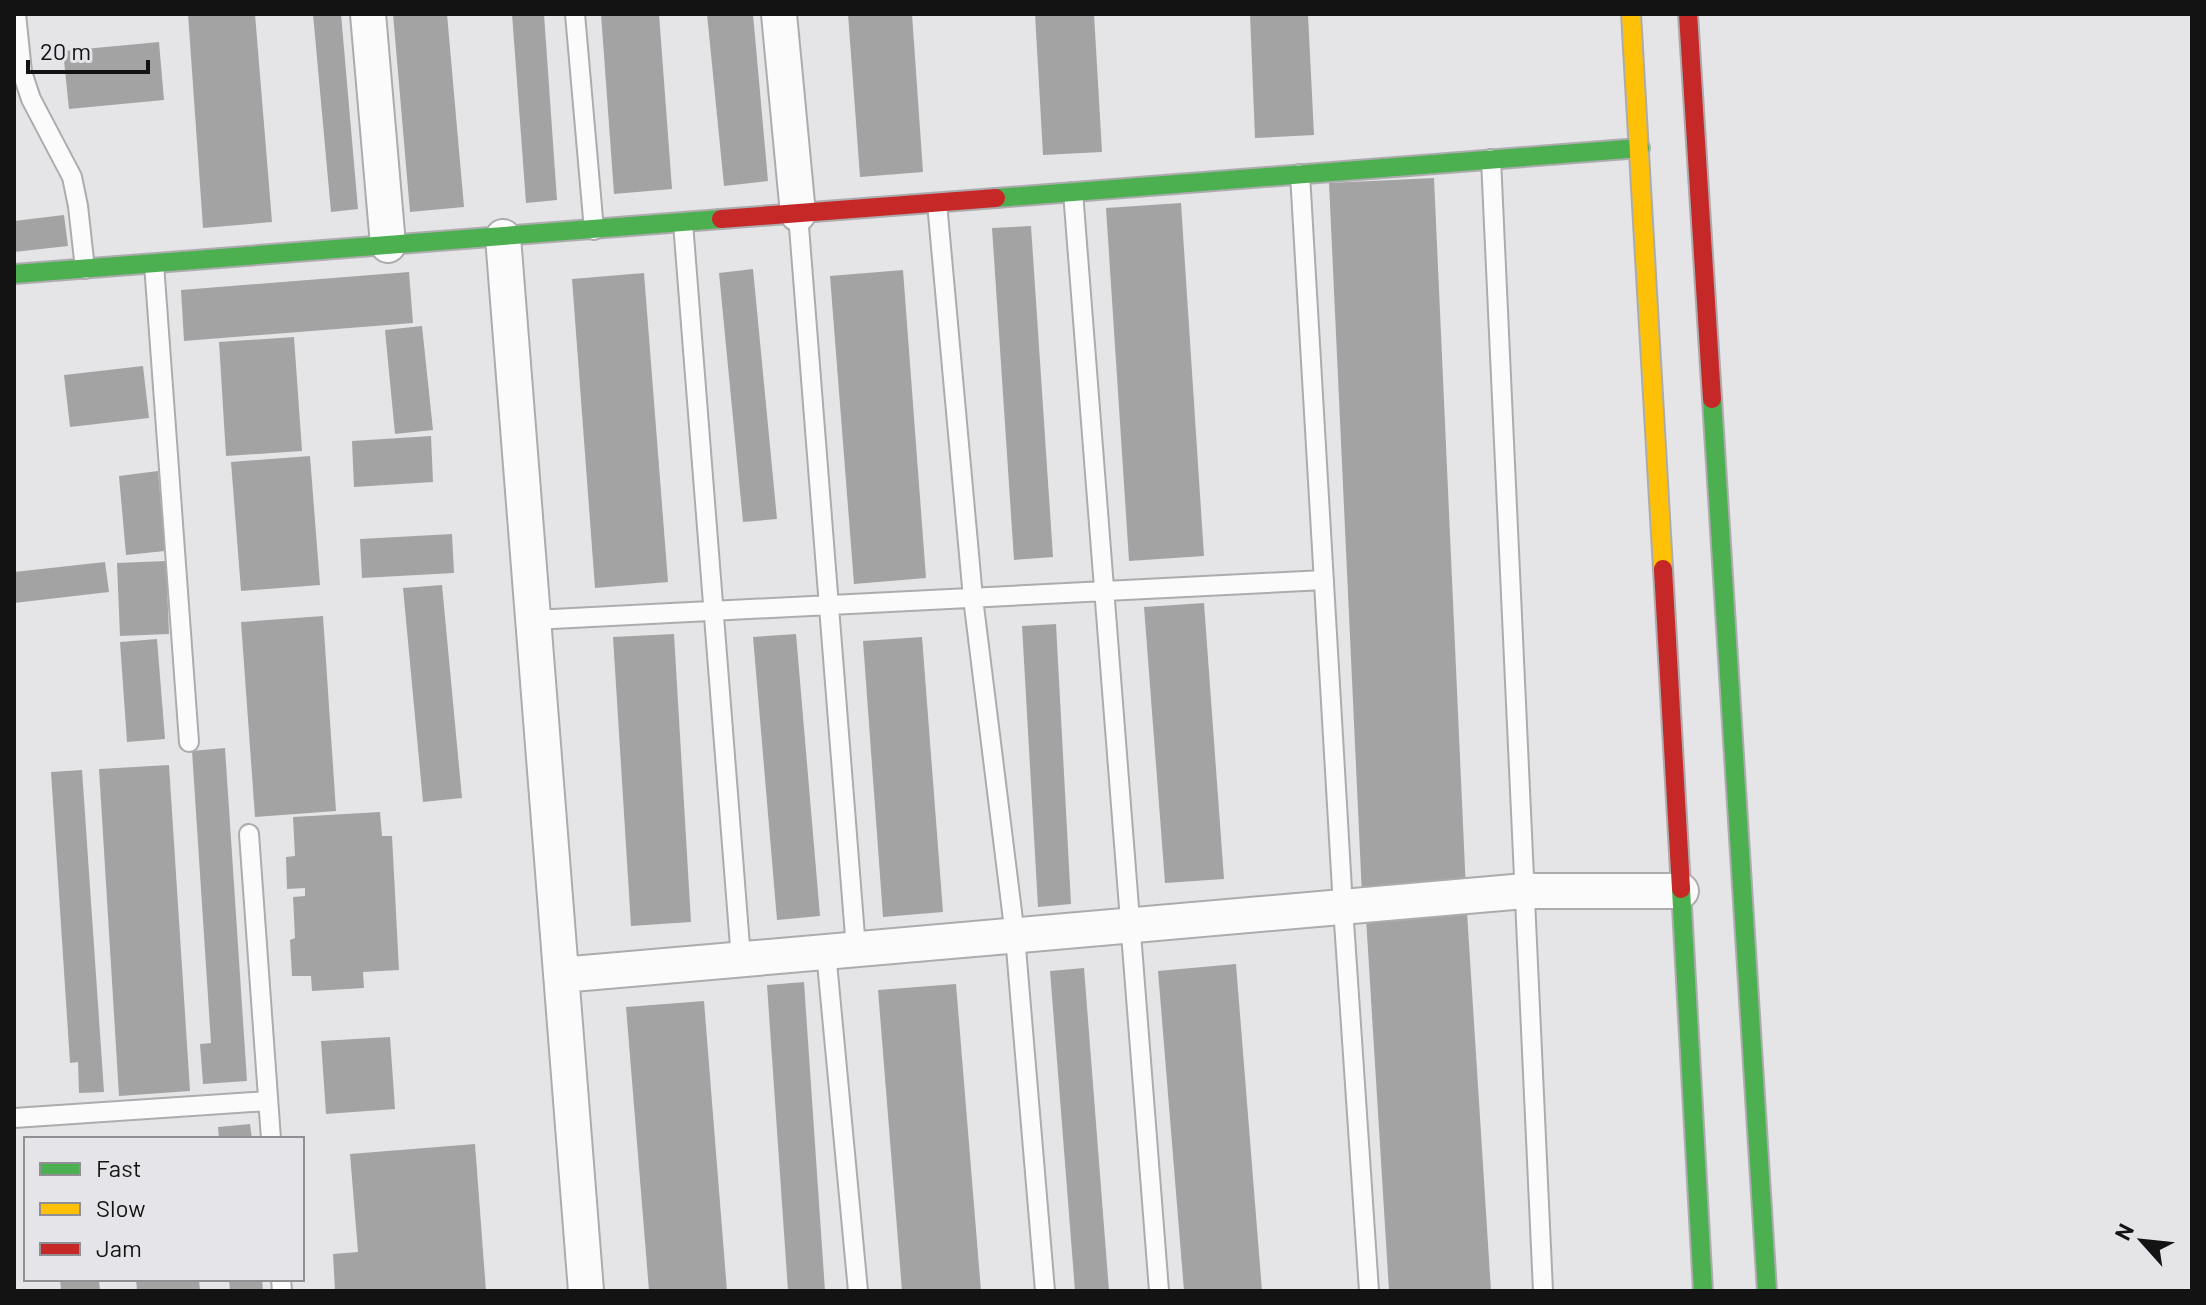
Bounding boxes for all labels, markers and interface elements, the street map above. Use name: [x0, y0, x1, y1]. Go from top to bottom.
scale bar: [28, 24, 148, 74]
text: 20 m: [40, 36, 91, 65]
legend: [24, 1137, 304, 1281]
text: Fast: [96, 1153, 141, 1182]
text: Slow: [96, 1193, 145, 1222]
north arrow: [2102, 1201, 2182, 1281]
text: N: [2108, 1219, 2138, 1244]
text: Jam: [96, 1233, 142, 1262]

